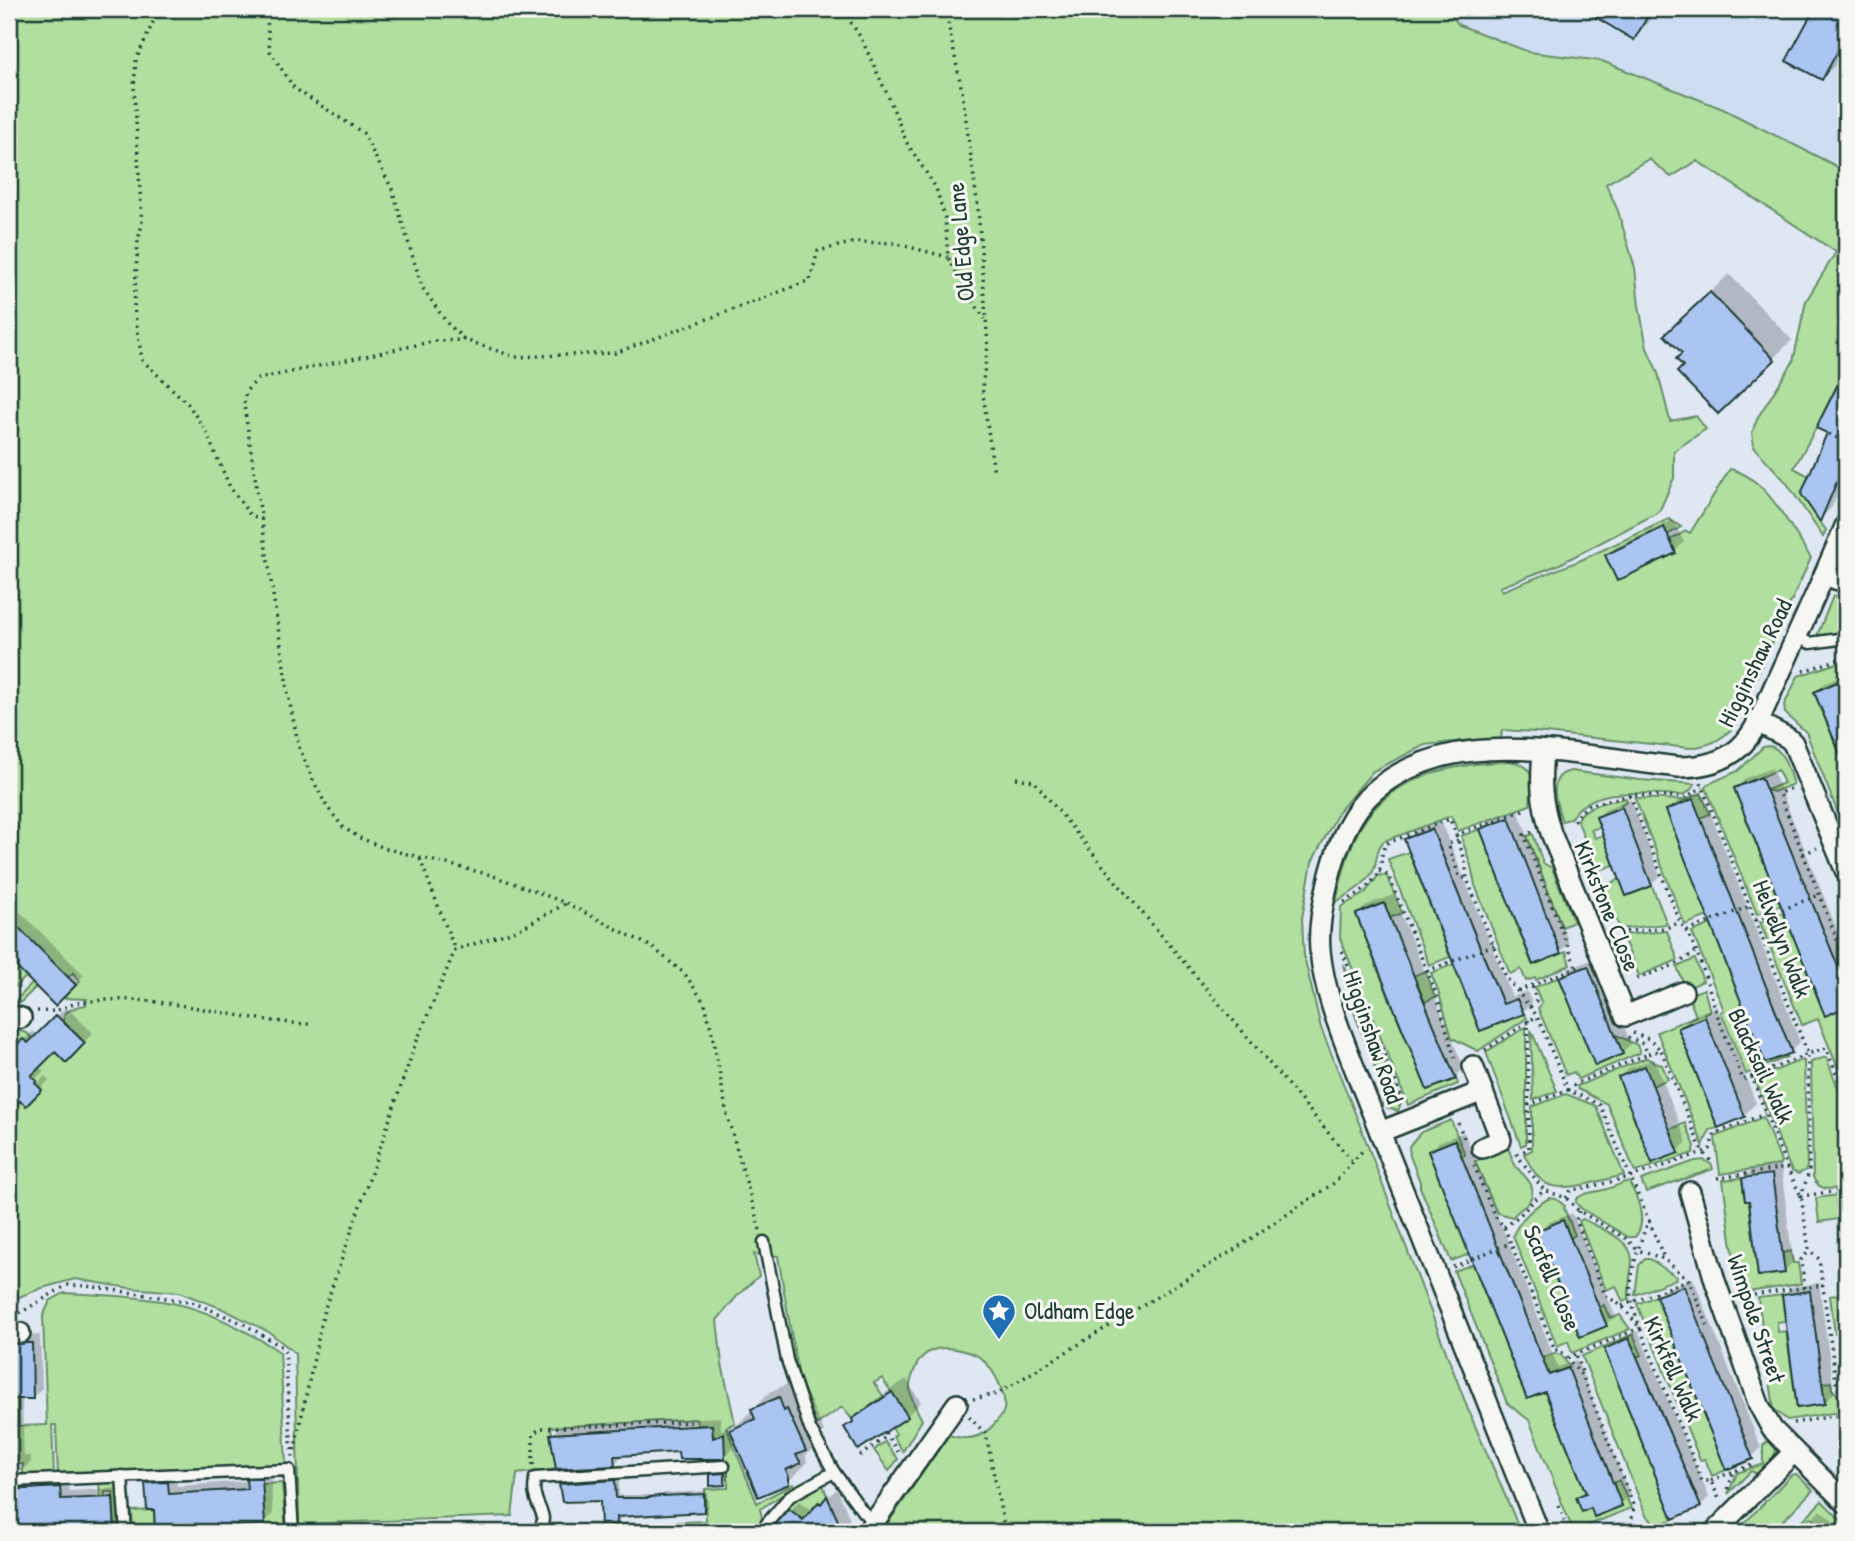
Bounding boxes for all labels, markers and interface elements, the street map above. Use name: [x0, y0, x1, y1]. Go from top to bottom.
street label: Old Edge Lane: [939, 181, 981, 303]
street label: Higginshaw Road: [1709, 593, 1799, 732]
street label: Kirkstone Close: [1567, 836, 1649, 976]
street label: Helvellyn Walk: [1746, 875, 1820, 1002]
street label: Higginshaw Road: [1336, 966, 1412, 1108]
street label: Blacksail Walk: [1721, 1003, 1803, 1128]
street label: Scafell Close: [1516, 1220, 1590, 1336]
street label: Wimpole Street: [1720, 1250, 1794, 1388]
place icon: Oldham Edge: [980, 1292, 1018, 1341]
place label: Oldham Edge: [1024, 1294, 1135, 1326]
street label: Kirkfell Walk: [1637, 1311, 1711, 1426]

